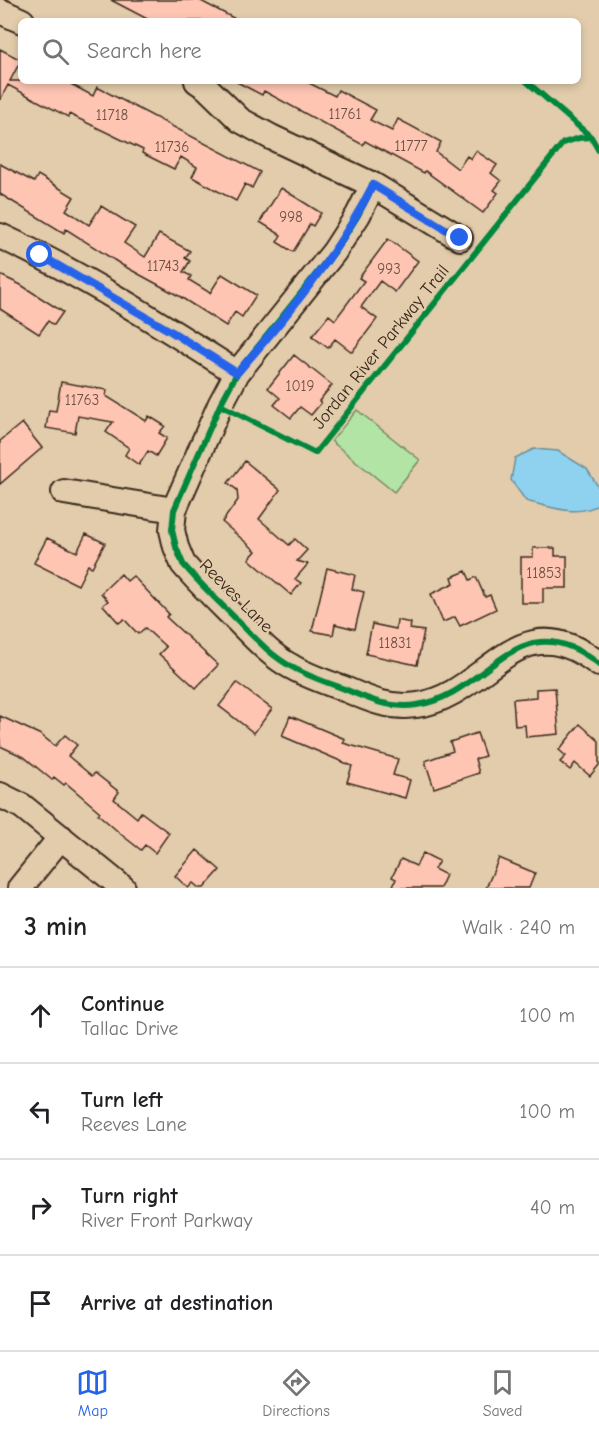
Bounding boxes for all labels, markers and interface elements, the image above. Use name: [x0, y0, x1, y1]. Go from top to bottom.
search box: [18, 18, 581, 84]
icon: search: [39, 35, 72, 68]
text: Search here: [87, 38, 202, 64]
house number: 11761: [329, 105, 362, 123]
house number: 11718: [96, 106, 128, 124]
house number: 11777: [394, 137, 428, 155]
house number: 11736: [155, 138, 189, 156]
house number: 998: [279, 208, 303, 226]
route end: [446, 224, 472, 250]
route start: [26, 241, 52, 267]
house number: 11743: [147, 257, 179, 275]
house number: 993: [377, 260, 401, 278]
street label: Jordan River Parkway Trail: [308, 261, 454, 433]
house number: 1019: [286, 377, 315, 395]
house number: 11763: [65, 391, 99, 409]
street label: Reeves Lane: [195, 555, 277, 637]
house number: 11853: [526, 564, 562, 582]
house number: 11831: [378, 634, 412, 652]
text: 3 min: [24, 912, 87, 942]
text: Walk · 240 m: [462, 916, 575, 939]
text: Continue: [81, 991, 164, 1017]
icon: ahead: [24, 999, 57, 1032]
text: 100 m: [520, 1004, 575, 1027]
text: Tallac Drive: [81, 1017, 178, 1040]
text: Turn left: [81, 1087, 163, 1113]
icon: left: [24, 1095, 57, 1128]
text: 100 m: [520, 1100, 575, 1123]
text: Reeves Lane: [81, 1113, 187, 1136]
text: Turn right: [81, 1183, 178, 1209]
icon: right: [24, 1191, 57, 1224]
text: 40 m: [530, 1196, 575, 1219]
text: River Front Parkway: [81, 1209, 252, 1232]
icon: arrive: [24, 1287, 57, 1320]
text: Arrive at destination: [81, 1290, 273, 1316]
tab: Map: [76, 1366, 109, 1420]
tab: Directions: [262, 1366, 330, 1420]
tab: Saved: [483, 1366, 523, 1420]

